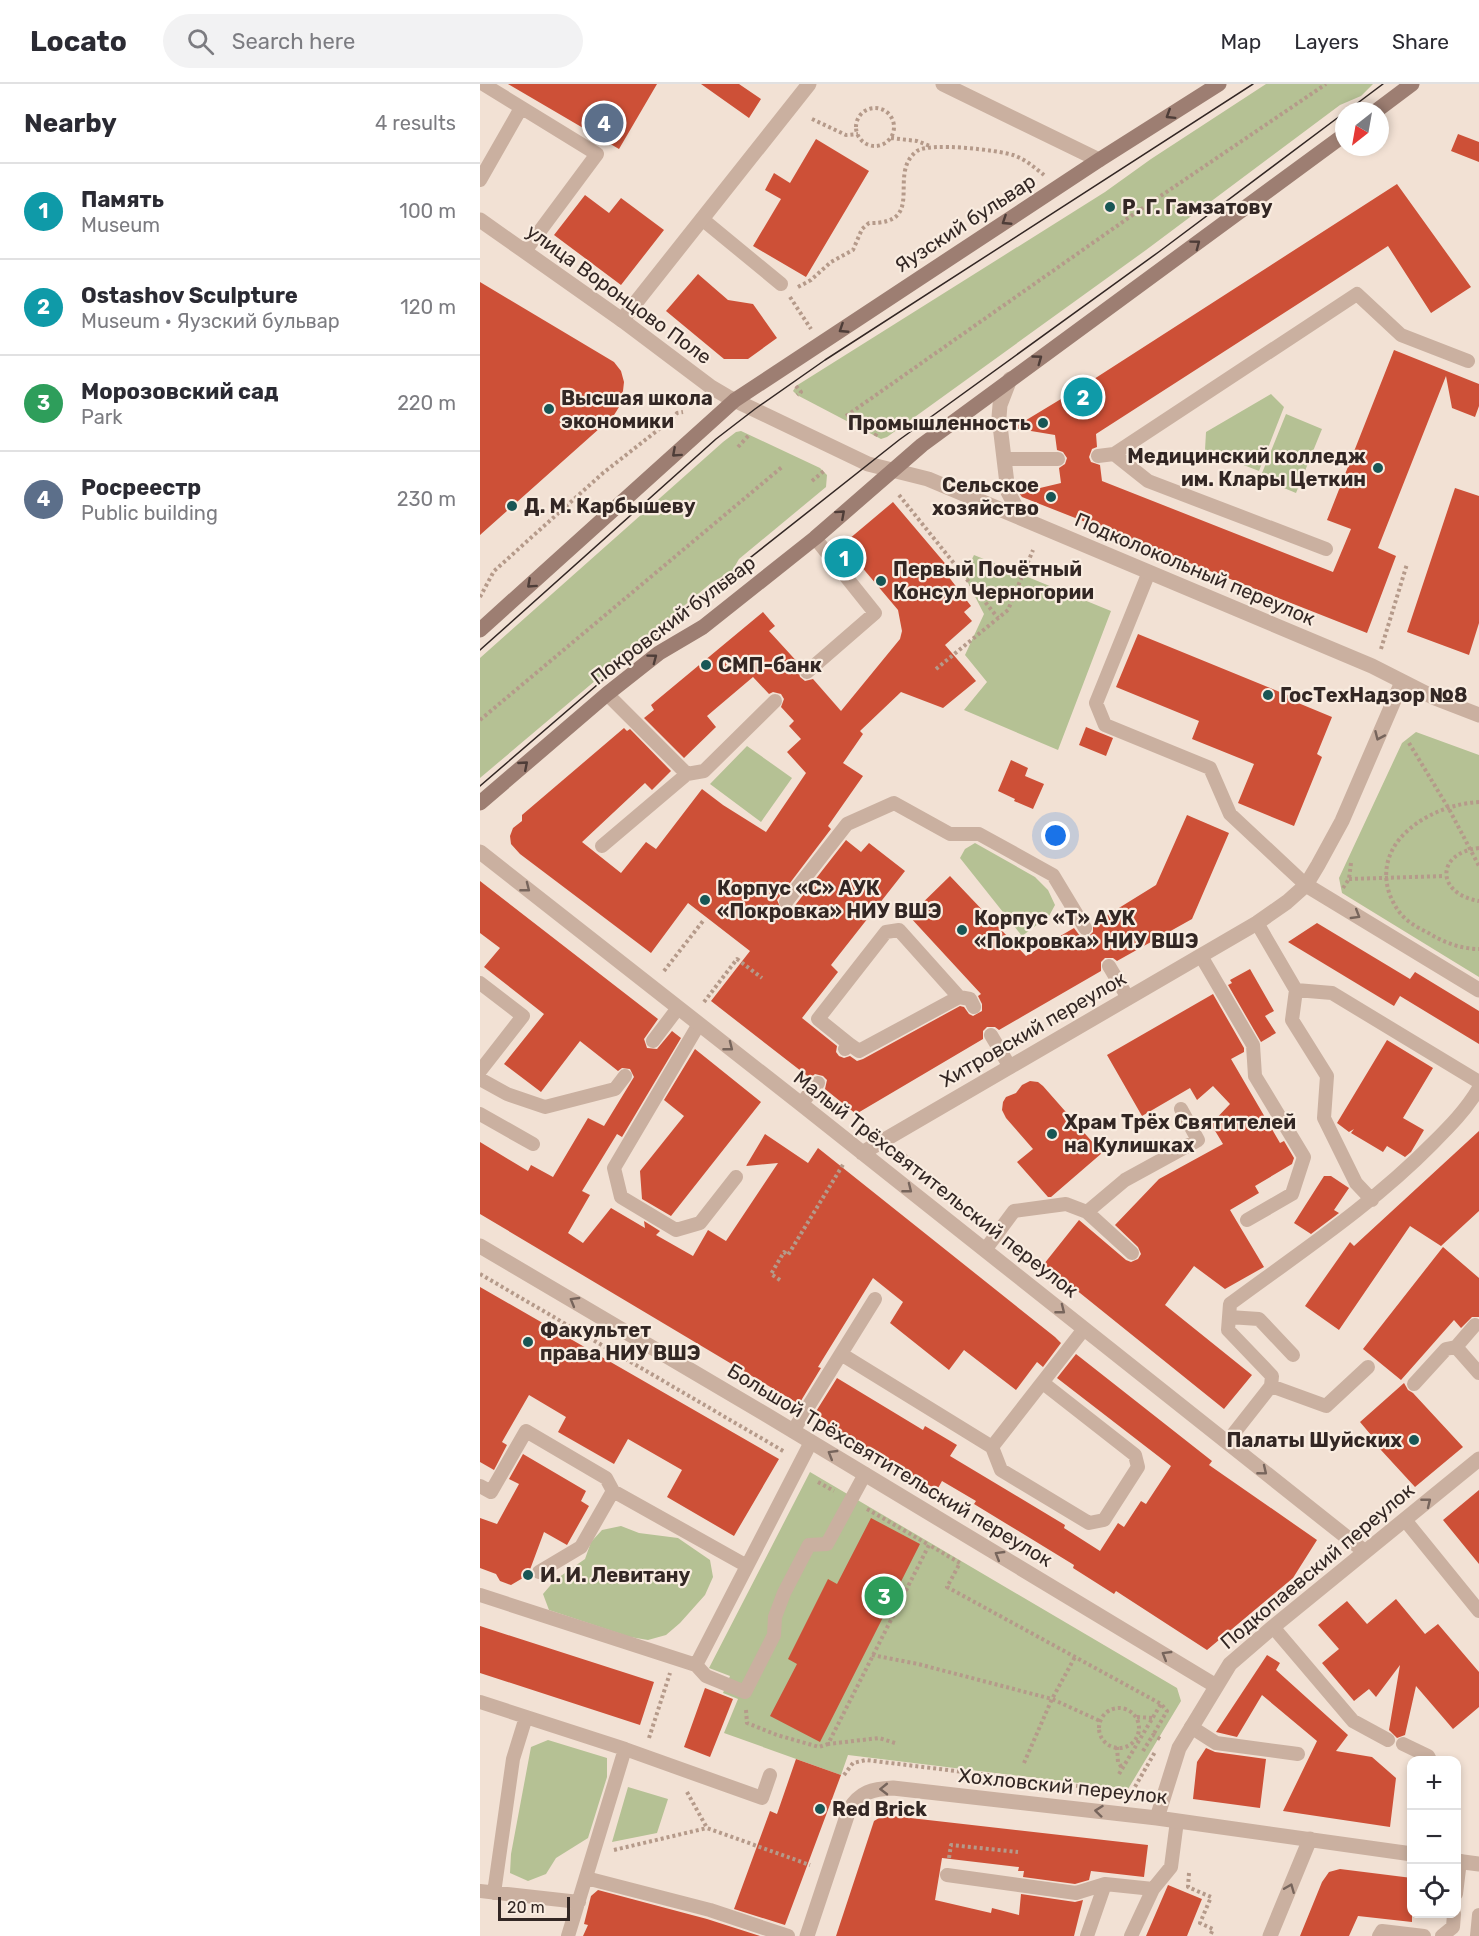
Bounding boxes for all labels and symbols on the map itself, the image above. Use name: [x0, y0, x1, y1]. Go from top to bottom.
pin: 4: [584, 100, 624, 146]
north arrow: [1335, 102, 1389, 156]
one-way arrow: [1165, 108, 1176, 119]
street label: Яузский бульвар: [890, 168, 1040, 278]
place label: Р. Г. Гамзатову: [1122, 195, 1273, 219]
marker: Р. Г. Гамзатову: [1103, 200, 1117, 214]
one-way arrow: [1002, 214, 1013, 225]
street label: улица Воронцово Поле: [522, 219, 716, 369]
one-way arrow: [1190, 241, 1201, 252]
one-way arrow: [839, 321, 849, 333]
one-way arrow: [1032, 355, 1043, 366]
pin: 2: [1064, 374, 1102, 420]
place label: Высшая школа экономики: [561, 386, 713, 433]
marker: Высшая школа экономики: [542, 402, 556, 416]
place label: Промышленность: [848, 411, 1031, 435]
marker: Промышленность: [1036, 416, 1050, 430]
place label: Медицинский колледж им. Клары Цеткин: [1127, 444, 1366, 491]
one-way arrow: [672, 446, 683, 457]
marker: Медицинский колледж им. Клары Цеткин: [1371, 461, 1385, 475]
place label: Сельское хозяйство: [932, 473, 1039, 520]
marker: Сельское хозяйство: [1044, 490, 1058, 504]
place label: Д. М. Карбышеву: [524, 494, 696, 518]
marker: Д. М. Карбышеву: [505, 499, 519, 513]
street label: Подколокольный переулок: [1071, 507, 1319, 631]
one-way arrow: [835, 510, 845, 521]
pin: 1: [824, 536, 864, 580]
street label: Покровский бульвар: [586, 550, 760, 690]
place label: Первый Почётный Консул Черногории: [893, 557, 1094, 604]
marker: Первый Почётный Консул Черногории: [874, 574, 888, 588]
one-way arrow: [528, 577, 538, 588]
place label: СМП-банк: [718, 653, 822, 677]
one-way arrow: [647, 654, 658, 665]
marker: СМП-банк: [699, 658, 713, 672]
place label: ГосТехНадзор №8: [1280, 683, 1467, 707]
marker: ГосТехНадзор №8: [1261, 688, 1275, 702]
one-way arrow: [1374, 730, 1386, 741]
one-way arrow: [517, 761, 528, 772]
your location: [1041, 821, 1070, 850]
place label: Корпус «С» АУК «Покровка» НИУ ВШЭ: [717, 876, 942, 923]
one-way arrow: [519, 881, 530, 892]
marker: Корпус «С» АУК «Покровка» НИУ ВШЭ: [698, 893, 712, 907]
place label: Корпус «Т» АУК «Покровка» НИУ ВШЭ: [974, 906, 1199, 953]
one-way arrow: [1350, 908, 1360, 920]
marker: Корпус «Т» АУК «Покровка» НИУ ВШЭ: [955, 923, 969, 937]
street label: Хитровский переулок: [936, 966, 1130, 1092]
one-way arrow: [722, 1040, 733, 1051]
street label: Малый Трёхсвятительский переулок: [789, 1065, 1083, 1303]
place label: Храм Трёх Святителей на Кулишках: [1064, 1110, 1296, 1157]
marker: Храм Трёх Святителей на Кулишках: [1045, 1127, 1059, 1141]
one-way arrow: [901, 1182, 912, 1193]
one-way arrow: [570, 1297, 580, 1308]
one-way arrow: [1054, 1303, 1065, 1314]
place label: Факультет права НИУ ВШЭ: [540, 1318, 701, 1365]
marker: Факультет права НИУ ВШЭ: [521, 1335, 535, 1349]
street label: Большой Трёхсвятительский переулок: [723, 1358, 1057, 1572]
place label: Палаты Шуйских: [1227, 1428, 1402, 1452]
marker: Палаты Шуйских: [1407, 1433, 1421, 1447]
one-way arrow: [828, 1450, 838, 1462]
one-way arrow: [1256, 1463, 1267, 1474]
street label: Подкопаевский переулок: [1215, 1478, 1419, 1654]
one-way arrow: [1420, 1498, 1431, 1509]
one-way arrow: [995, 1550, 1005, 1562]
place label: И. И. Левитану: [540, 1563, 690, 1587]
marker: И. И. Левитану: [521, 1568, 535, 1582]
pin: 3: [864, 1574, 904, 1618]
one-way arrow: [1162, 1651, 1172, 1663]
street label: Хохловский переулок: [957, 1763, 1169, 1809]
one-way arrow: [880, 1783, 889, 1795]
place label: Red Brick: [832, 1797, 927, 1821]
marker: Red Brick: [813, 1802, 827, 1816]
one-way arrow: [1095, 1805, 1104, 1818]
one-way arrow: [1283, 1883, 1295, 1894]
scale bar: [498, 1894, 570, 1922]

